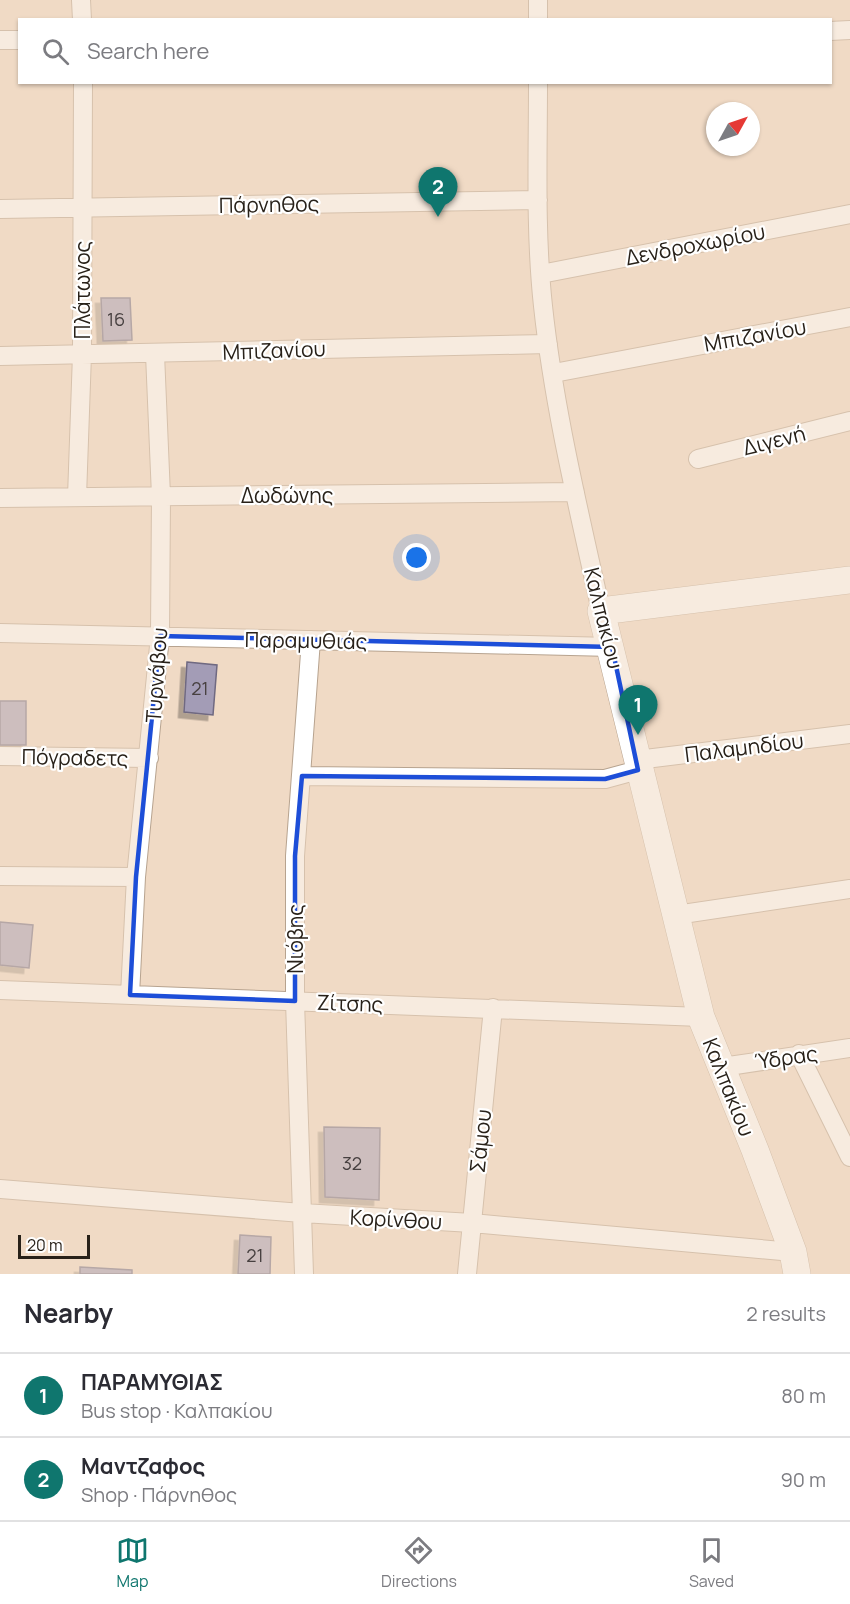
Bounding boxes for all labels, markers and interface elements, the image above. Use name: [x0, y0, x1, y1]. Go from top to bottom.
search box: [18, 18, 832, 84]
icon: search: [39, 35, 72, 68]
text: Search here: [87, 36, 209, 66]
north arrow: [706, 102, 760, 156]
pin: 2: [418, 168, 458, 217]
street label: Πάρνηθος: [219, 189, 319, 219]
street label: Δενδροχωρίου: [623, 217, 767, 271]
street label: Πλάτωνος: [68, 241, 96, 339]
house number: 16: [107, 307, 125, 331]
street label: Μπιζανίου: [702, 312, 808, 358]
street label: Μπιζανίου: [222, 334, 326, 366]
street label: Διγενή: [740, 419, 808, 461]
street label: Δωδώνης: [241, 481, 333, 509]
your location: [402, 543, 431, 572]
street label: Καλπακίου: [578, 564, 630, 672]
street label: Παραμυθιάς: [244, 625, 368, 655]
street label: Τυρνάβου: [139, 626, 173, 724]
house number: 21: [191, 676, 209, 700]
pin: 1: [618, 686, 658, 735]
street label: Παλαμηδίου: [683, 726, 805, 768]
street label: Πόγραδετς: [21, 742, 129, 772]
street label: Νιόβης: [281, 904, 309, 974]
street label: Ζίτσης: [316, 988, 384, 1018]
street label: Καλπακίου: [697, 1034, 761, 1140]
street label: Ύδρας: [753, 1039, 819, 1075]
street label: Σάμου: [463, 1108, 497, 1174]
house number: 32: [342, 1151, 362, 1175]
street label: Κορίνθου: [349, 1203, 443, 1235]
scale bar: [18, 1232, 90, 1260]
text: 20 m: [27, 1234, 63, 1256]
house number: 21: [246, 1243, 264, 1267]
text: Nearby: [24, 1295, 113, 1331]
text: 2 results: [746, 1300, 826, 1327]
text: ΠΑΡΑΜΥΘΙΑΣ: [81, 1367, 223, 1397]
text: 1: [39, 1382, 48, 1409]
text: 80 m: [781, 1382, 826, 1409]
text: Bus stop · Καλπακίου: [81, 1397, 273, 1424]
text: Μαντζαφος: [81, 1451, 205, 1481]
text: 2: [38, 1466, 49, 1493]
text: 90 m: [780, 1466, 826, 1493]
text: Shop · Πάρνηθος: [81, 1481, 237, 1508]
tab: Map: [116, 1534, 149, 1592]
tab: Directions: [381, 1534, 457, 1592]
tab: Saved: [689, 1534, 734, 1592]

